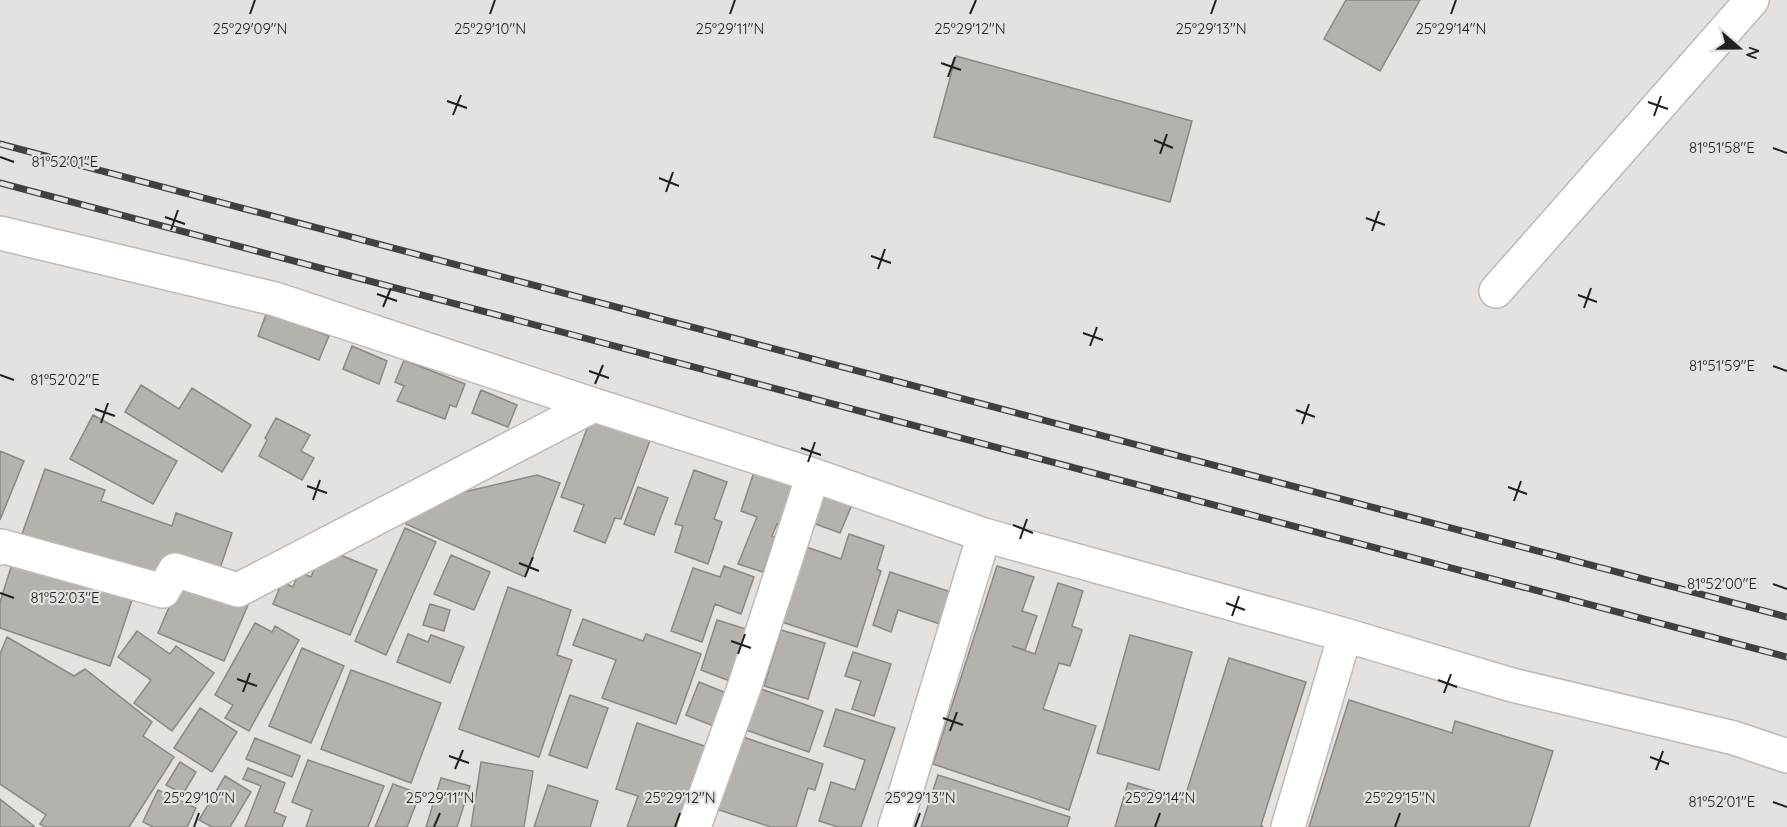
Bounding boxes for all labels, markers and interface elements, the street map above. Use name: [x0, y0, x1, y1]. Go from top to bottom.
north arrow: [1709, 18, 1769, 78]
text: 25°29'09"N: [212, 19, 288, 38]
text: 25°29'10"N: [454, 19, 526, 38]
text: 25°29'11"N: [696, 19, 764, 38]
text: 25°29'12"N: [934, 19, 1006, 38]
text: 25°29'13"N: [1175, 19, 1247, 38]
text: 25°29'14"N: [1416, 19, 1486, 38]
text: N: [1742, 44, 1765, 62]
text: 81°51'58"E: [1689, 138, 1755, 157]
text: 81°52'01"E: [32, 152, 98, 171]
text: 81°51'59"E: [1689, 356, 1755, 375]
text: 81°52'02"E: [30, 370, 100, 389]
text: 81°52'00"E: [1687, 574, 1757, 593]
text: 81°52'03"E: [30, 588, 100, 607]
text: 25°29'10"N: [163, 788, 235, 807]
text: 25°29'11"N: [406, 788, 474, 807]
text: 25°29'12"N: [644, 788, 716, 807]
text: 25°29'13"N: [884, 788, 956, 807]
text: 25°29'14"N: [1125, 788, 1195, 807]
text: 25°29'15"N: [1364, 788, 1436, 807]
text: 81°52'01"E: [1689, 792, 1755, 811]

